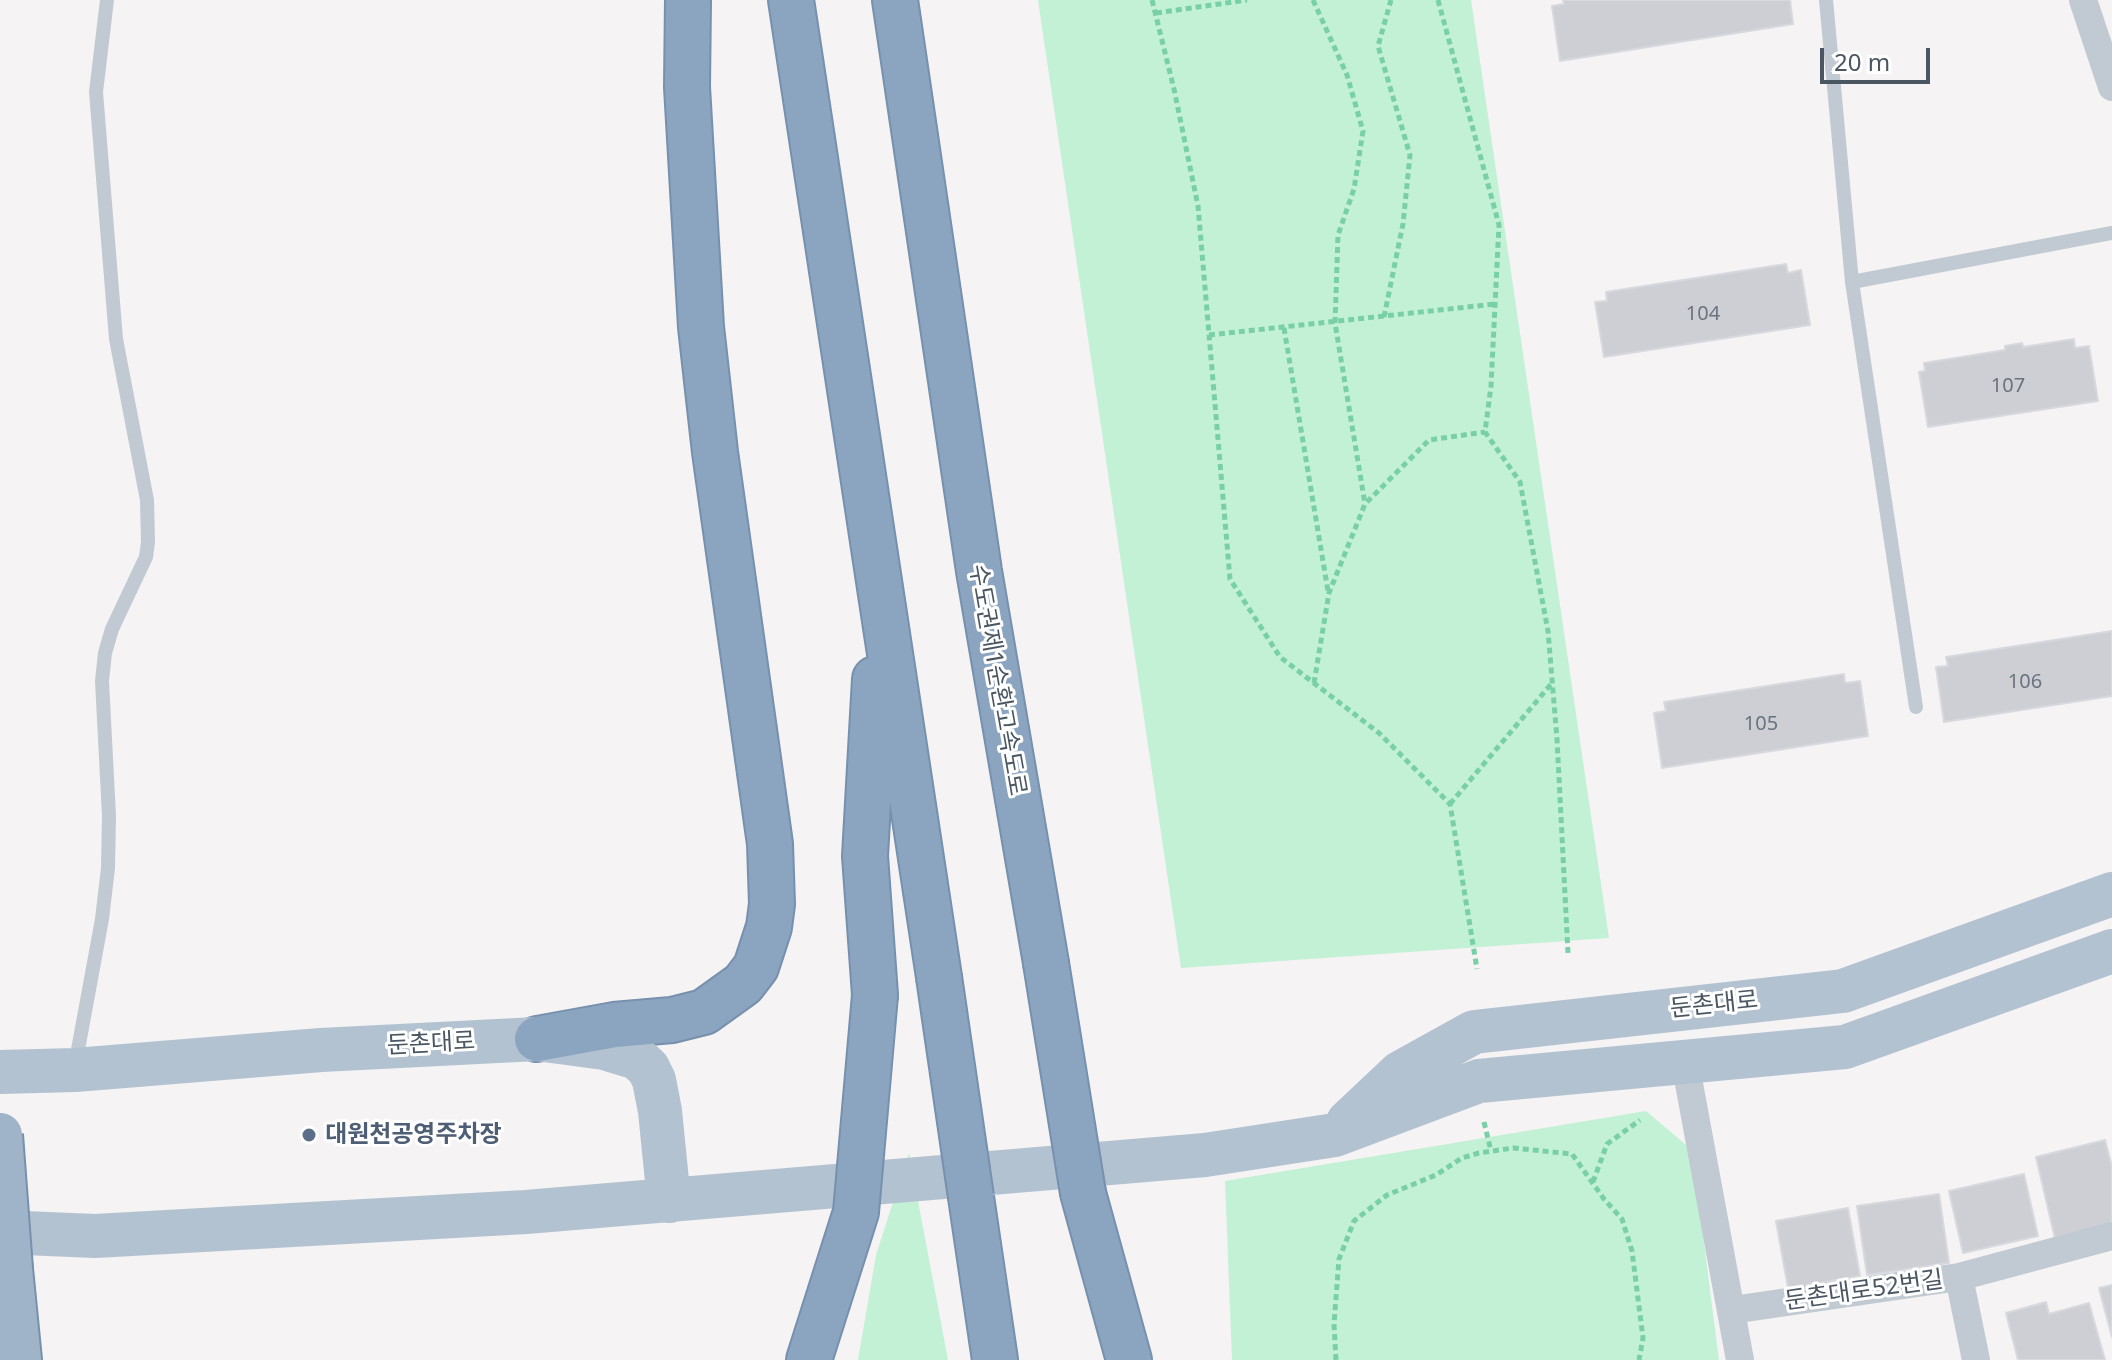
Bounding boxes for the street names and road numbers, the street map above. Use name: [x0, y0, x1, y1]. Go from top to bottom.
street label: 수도권제1순환고속도로: [962, 562, 1032, 798]
street label: 둔촌대로: [1669, 986, 1759, 1024]
street label: 둔촌대로: [386, 1027, 476, 1061]
street label: 둔촌대로52번길: [1783, 1266, 1945, 1316]

